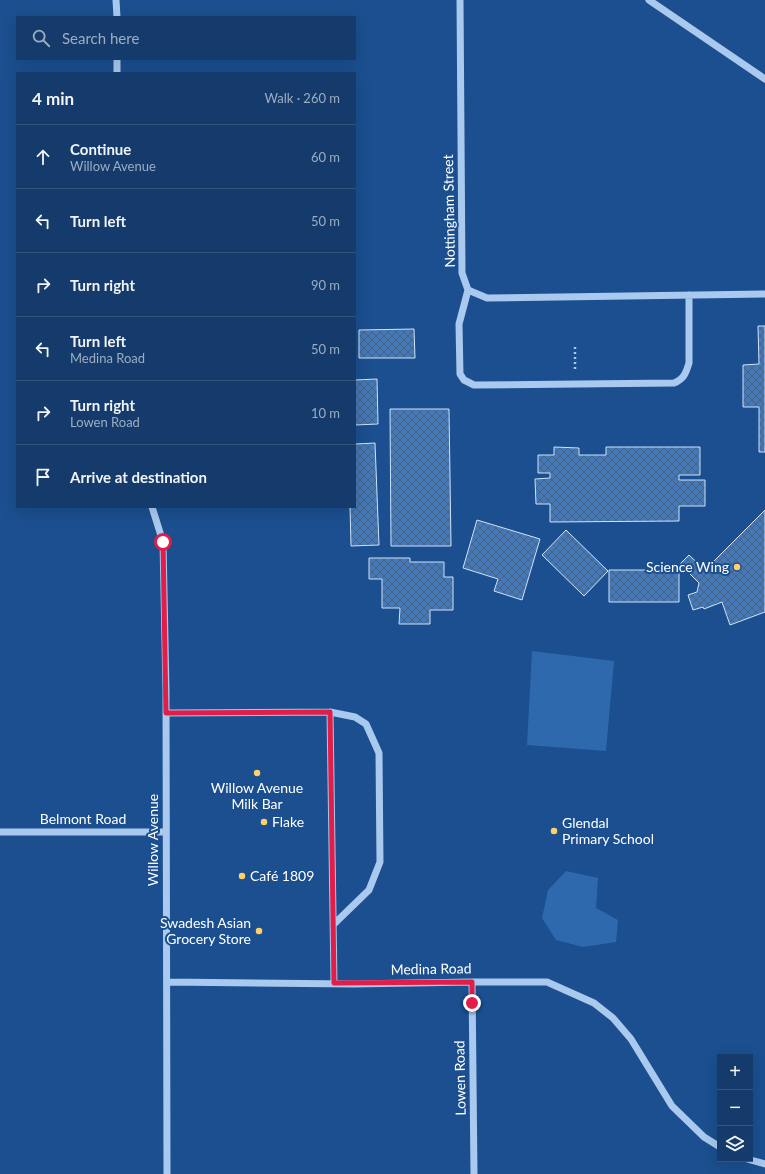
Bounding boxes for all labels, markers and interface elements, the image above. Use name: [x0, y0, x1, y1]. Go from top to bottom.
search box: [16, 16, 356, 60]
icon: search: [30, 27, 52, 49]
text: Search here: [62, 29, 139, 47]
text: 4 min: [32, 88, 74, 109]
text: Walk · 260 m: [264, 90, 340, 106]
text: Continue: [70, 140, 131, 158]
icon: ahead: [32, 146, 54, 168]
text: 60 m: [311, 149, 340, 165]
street label: Nottingham Street: [439, 154, 458, 268]
text: Willow Avenue: [70, 158, 156, 174]
icon: left: [32, 210, 54, 232]
text: Turn left: [70, 212, 126, 230]
text: 50 m: [311, 213, 340, 229]
icon: right: [32, 274, 54, 296]
text: Turn right: [70, 276, 135, 294]
text: 90 m: [311, 277, 340, 293]
text: Turn left: [70, 332, 126, 350]
icon: left: [32, 338, 54, 360]
text: 50 m: [311, 341, 340, 357]
text: Medina Road: [70, 350, 145, 366]
text: Turn right: [70, 396, 135, 414]
icon: right: [32, 402, 54, 424]
text: 10 m: [311, 405, 340, 421]
text: Lowen Road: [70, 414, 140, 430]
icon: arrive: [32, 466, 54, 488]
text: Arrive at destination: [70, 468, 207, 486]
route start: [154, 533, 172, 551]
place label: Science Wing: [646, 558, 729, 575]
marker: Science Wing: [732, 562, 742, 572]
marker: Willow Avenue Milk Bar: [252, 768, 262, 778]
place label: Willow Avenue Milk Bar: [211, 779, 303, 812]
street label: Willow Avenue: [144, 794, 161, 886]
street label: Belmont Road: [40, 810, 126, 827]
place label: Flake: [272, 813, 304, 830]
place label: Glendal Primary School: [562, 814, 654, 847]
marker: Flake: [259, 817, 269, 827]
marker: Glendal Primary School: [549, 826, 559, 836]
place label: Café 1809: [250, 867, 314, 884]
marker: Café 1809: [237, 871, 247, 881]
place label: Swadesh Asian Grocery Store: [160, 914, 251, 947]
marker: Swadesh Asian Grocery Store: [254, 926, 264, 936]
street label: Medina Road: [390, 959, 472, 978]
route end: [463, 994, 481, 1012]
street label: Lowen Road: [450, 1040, 469, 1116]
map controls: [717, 1054, 753, 1162]
button: +: [717, 1054, 753, 1090]
button: −: [717, 1090, 753, 1126]
button: layers: [717, 1126, 753, 1162]

